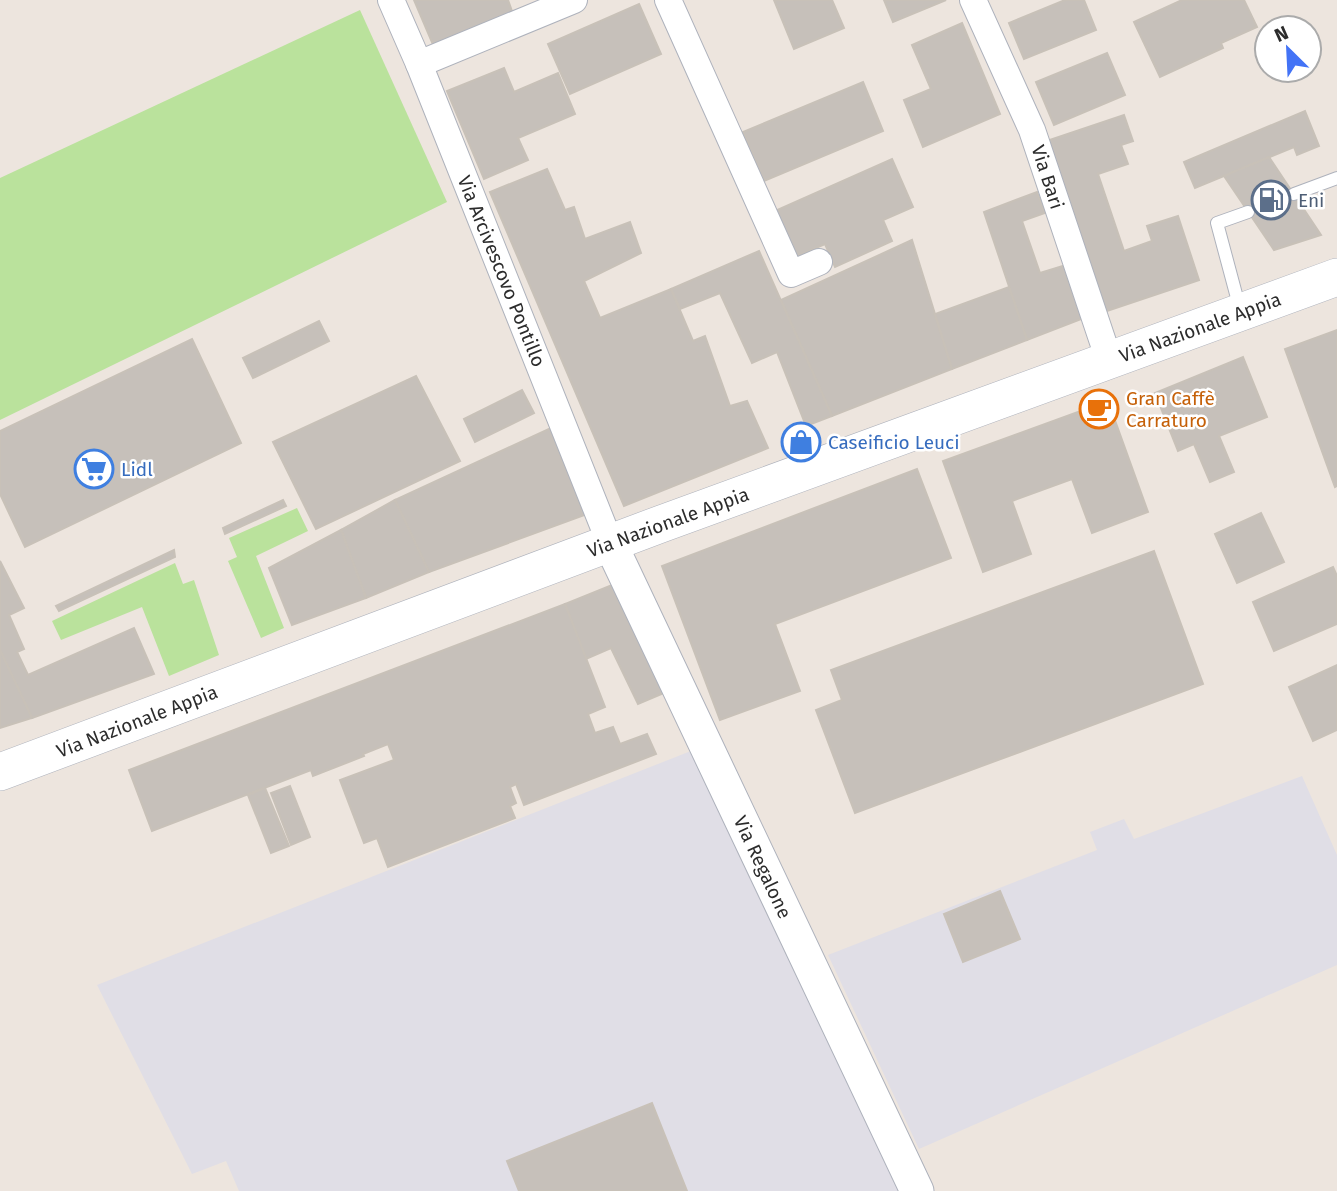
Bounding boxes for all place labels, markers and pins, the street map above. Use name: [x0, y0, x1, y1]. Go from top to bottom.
fuel station icon: Eni: [1250, 179, 1292, 221]
place label: Eni: [1298, 189, 1324, 212]
place label: Gran Caffè Carraturo: [1126, 387, 1215, 432]
cafe icon: Gran Caffè Carraturo: [1078, 388, 1120, 430]
shop icon: Caseificio Leuci: [780, 421, 822, 463]
place label: Caseificio Leuci: [828, 431, 960, 454]
supermarket icon: Lidl: [73, 448, 115, 490]
place label: Lidl: [121, 458, 153, 481]

